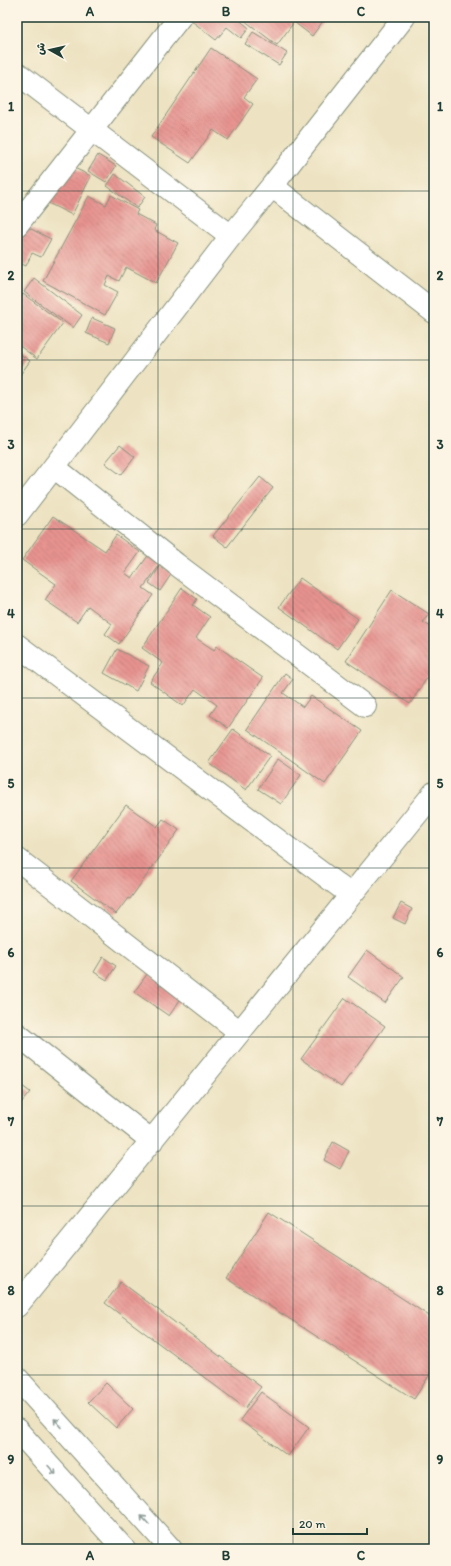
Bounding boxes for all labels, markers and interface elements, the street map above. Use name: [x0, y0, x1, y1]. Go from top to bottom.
text: A: [85, 4, 95, 19]
text: B: [222, 4, 231, 19]
text: C: [357, 4, 366, 19]
north arrow: [30, 30, 70, 70]
text: ش: [33, 42, 48, 56]
text: 1: [8, 99, 14, 114]
text: 1: [437, 99, 443, 114]
text: 2: [8, 268, 15, 283]
text: 2: [437, 268, 444, 283]
text: 3: [7, 437, 15, 452]
text: 3: [436, 437, 444, 452]
text: 4: [7, 606, 15, 621]
text: 4: [436, 606, 444, 621]
text: 5: [8, 776, 15, 791]
text: 5: [437, 776, 444, 791]
text: 6: [8, 945, 15, 960]
text: 6: [437, 945, 444, 960]
text: 7: [7, 1114, 15, 1129]
text: 7: [436, 1114, 444, 1129]
text: 8: [7, 1283, 15, 1298]
text: 8: [436, 1283, 444, 1298]
one-way arrow: [53, 1418, 62, 1428]
text: 9: [8, 1452, 15, 1467]
text: 9: [437, 1452, 444, 1467]
one-way arrow: [48, 1465, 57, 1475]
scale bar: [293, 1510, 367, 1536]
one-way arrow: [140, 1515, 149, 1525]
text: 20 m: [299, 1517, 326, 1531]
text: A: [85, 1548, 95, 1563]
text: B: [222, 1548, 231, 1563]
text: C: [357, 1548, 366, 1563]

